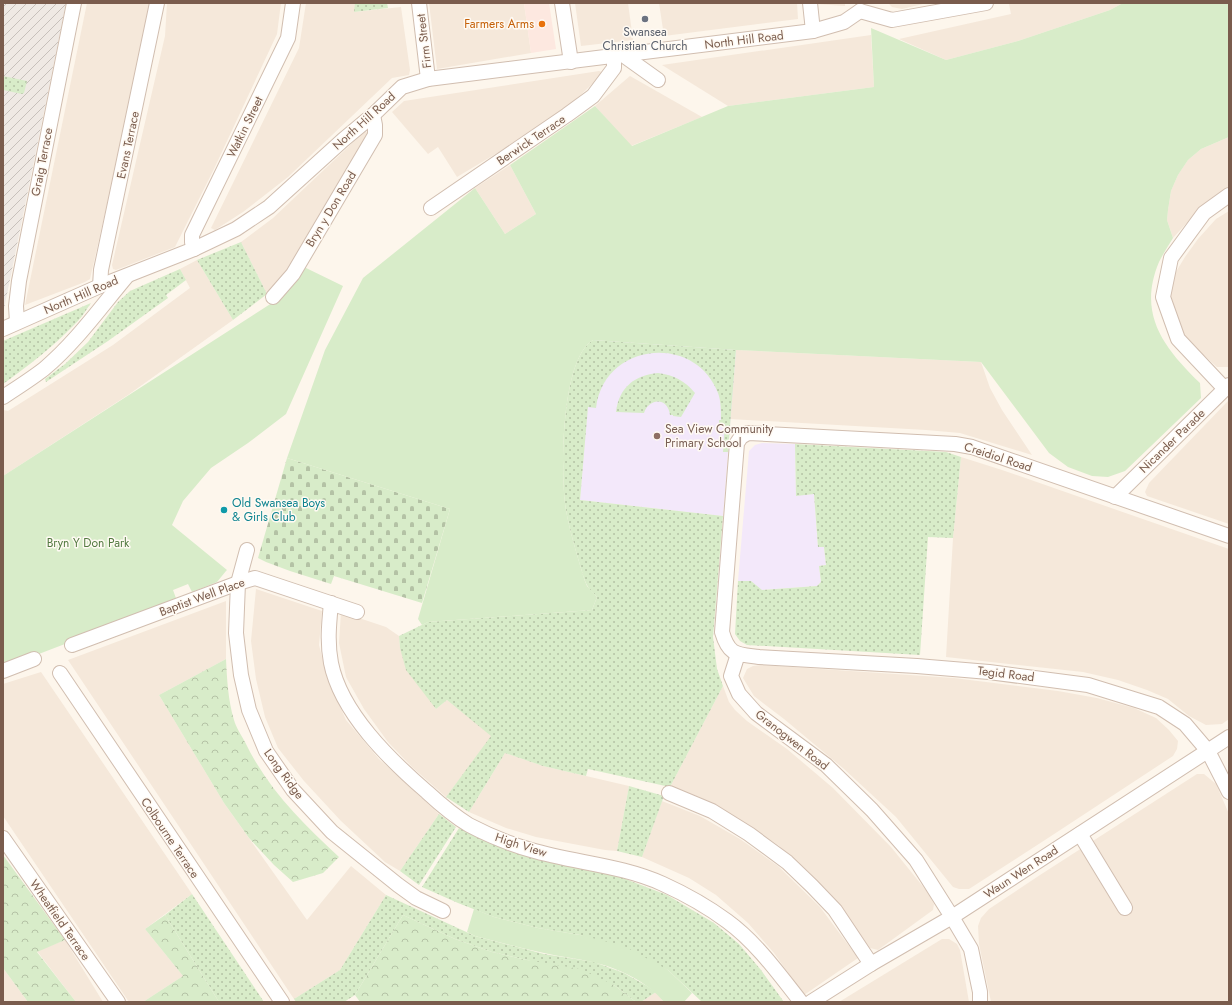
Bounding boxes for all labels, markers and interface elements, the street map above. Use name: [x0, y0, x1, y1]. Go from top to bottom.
street label: Firm Street: [412, 13, 436, 69]
marker: Swansea Christian Church: [640, 14, 650, 24]
place label: Farmers Arms: [464, 15, 534, 33]
marker: Farmers Arms: [537, 19, 547, 29]
place label: Swansea Christian Church: [602, 23, 688, 55]
street label: North Hill Road: [703, 26, 785, 54]
street label: North Hill Road: [328, 88, 400, 154]
street label: Watkin Street: [222, 93, 268, 161]
street label: Evans Terrace: [112, 109, 144, 181]
street label: Berwick Terrace: [493, 110, 569, 170]
street label: Graig Terrace: [27, 126, 57, 198]
street label: Bryn y Don Road: [301, 168, 361, 250]
street label: North Hill Road: [41, 271, 121, 319]
street label: Nicander Parade: [1135, 405, 1209, 477]
place label: Sea View Community Primary School: [665, 420, 774, 452]
marker: Sea View Community Primary School: [652, 431, 662, 441]
street label: Creidiol Road: [962, 438, 1034, 476]
place label: Old Swansea Boys & Girls Club: [232, 494, 325, 526]
marker: Old Swansea Boys & Girls Club: [219, 505, 229, 515]
park label: Bryn Y Don Park: [47, 534, 130, 552]
street label: Baptist Well Place: [157, 573, 247, 621]
street label: Tegid Road: [977, 662, 1035, 686]
street label: Granogwen Road: [751, 706, 833, 774]
street label: Long Ridge: [260, 745, 308, 803]
street label: Colbourne Terrace: [136, 794, 204, 882]
street label: High View: [493, 828, 550, 862]
street label: Waun Wen Road: [980, 841, 1062, 903]
street label: Wheatfield Terrace: [25, 876, 95, 964]

